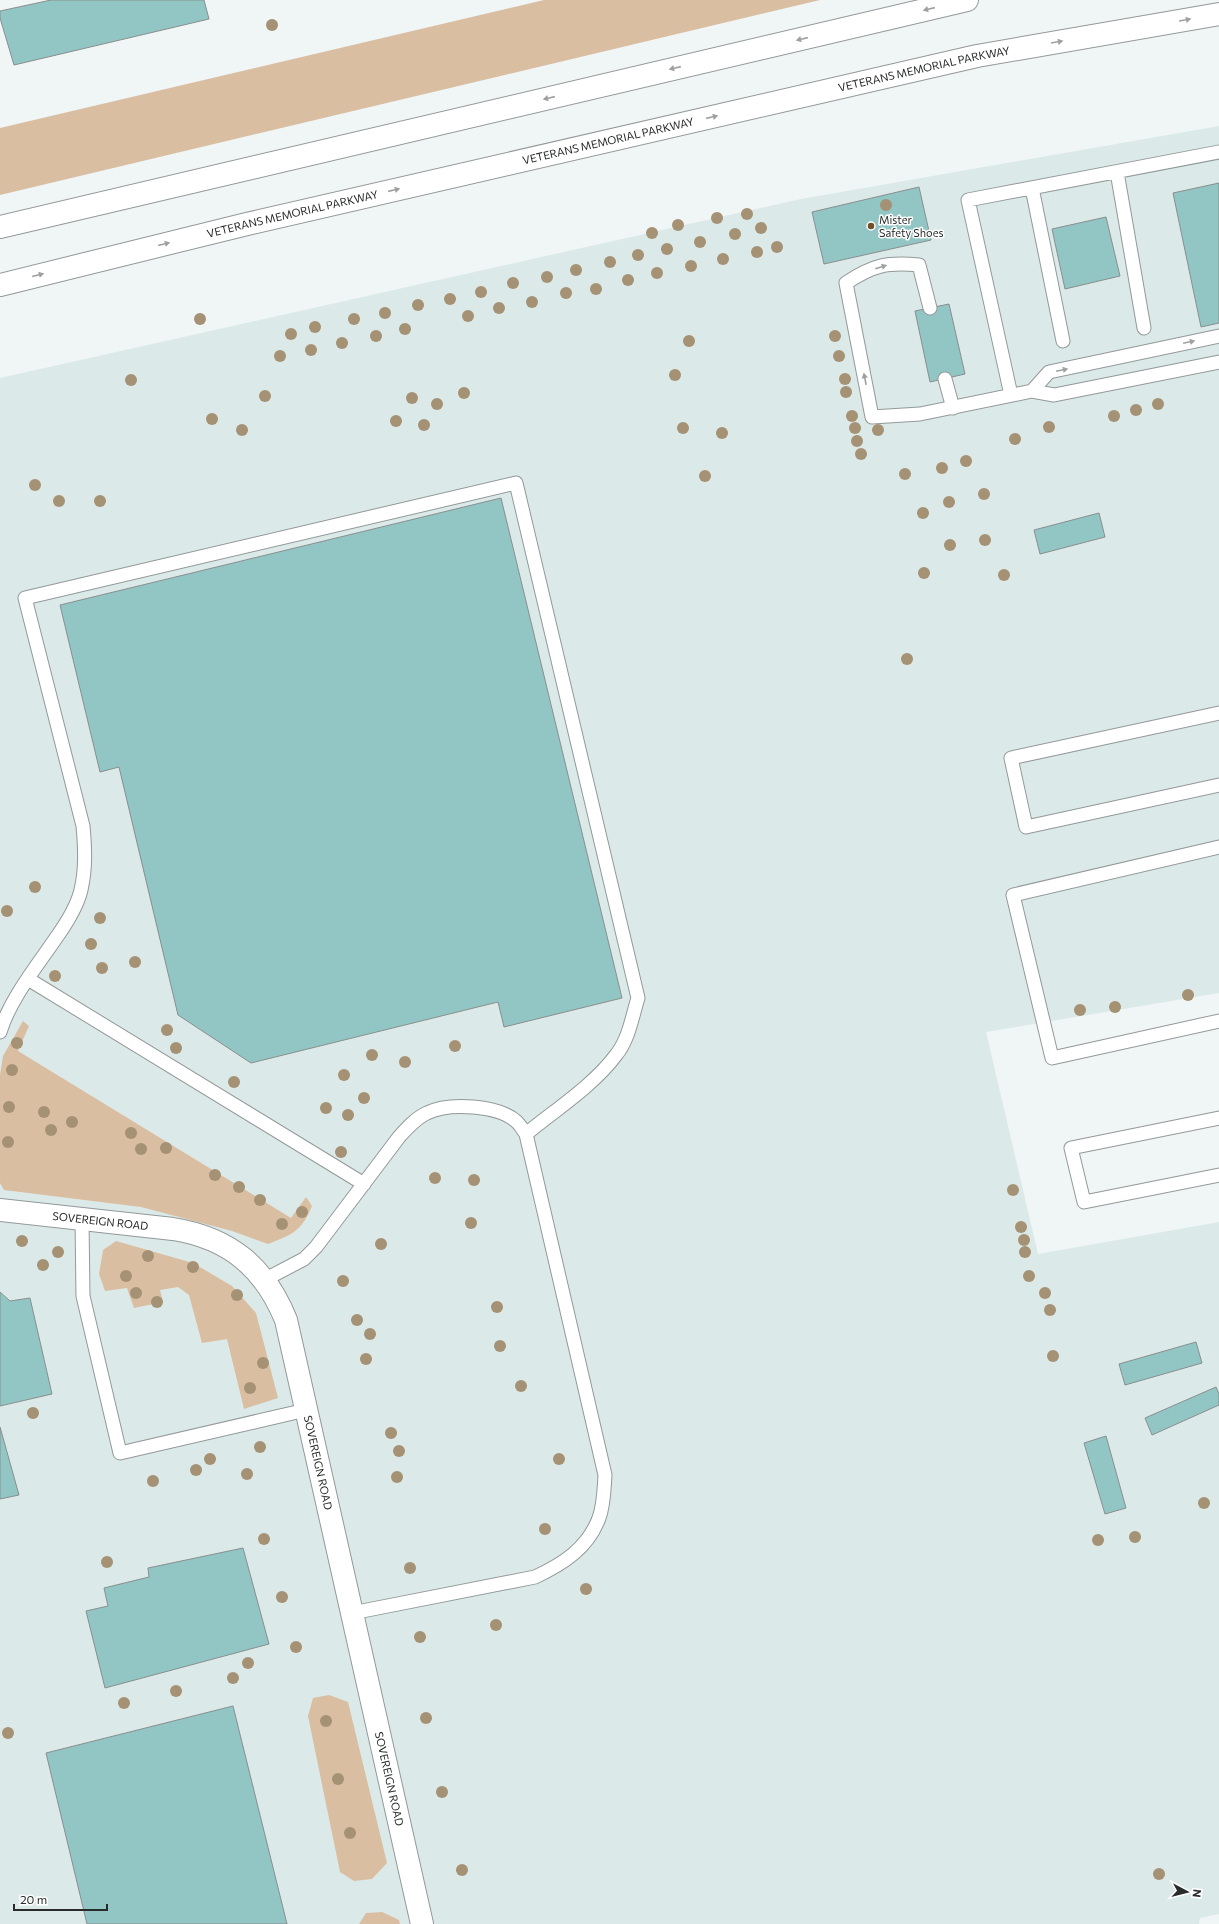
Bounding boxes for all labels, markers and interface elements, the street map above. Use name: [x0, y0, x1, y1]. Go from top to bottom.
one-way arrow: [922, 6, 935, 12]
one-way arrow: [1179, 16, 1191, 22]
one-way arrow: [796, 36, 808, 42]
one-way arrow: [1051, 39, 1063, 45]
street label: VETERANS MEMORIAL PARKWAY: [837, 43, 1011, 94]
one-way arrow: [669, 66, 682, 72]
one-way arrow: [543, 95, 555, 101]
street label: VETERANS MEMORIAL PARKWAY: [521, 114, 695, 166]
one-way arrow: [706, 114, 718, 120]
street label: VETERANS MEMORIAL PARKWAY: [205, 187, 379, 240]
one-way arrow: [388, 187, 401, 193]
place label: Mister Safety Shoes: [879, 213, 943, 239]
marker: Mister Safety Shoes: [866, 221, 876, 231]
one-way arrow: [158, 241, 170, 247]
one-way arrow: [875, 263, 887, 269]
one-way arrow: [32, 272, 44, 278]
one-way arrow: [1183, 339, 1195, 345]
one-way arrow: [1056, 366, 1068, 372]
one-way arrow: [862, 373, 868, 385]
street label: SOVEREIGN ROAD: [52, 1209, 149, 1232]
street label: SOVEREIGN ROAD: [302, 1414, 336, 1511]
street label: SOVEREIGN ROAD: [373, 1730, 407, 1827]
north arrow: [1167, 1872, 1207, 1912]
scale bar: [14, 1886, 107, 1912]
text: N: [1190, 1888, 1204, 1898]
text: 20 m: [20, 1892, 47, 1906]

